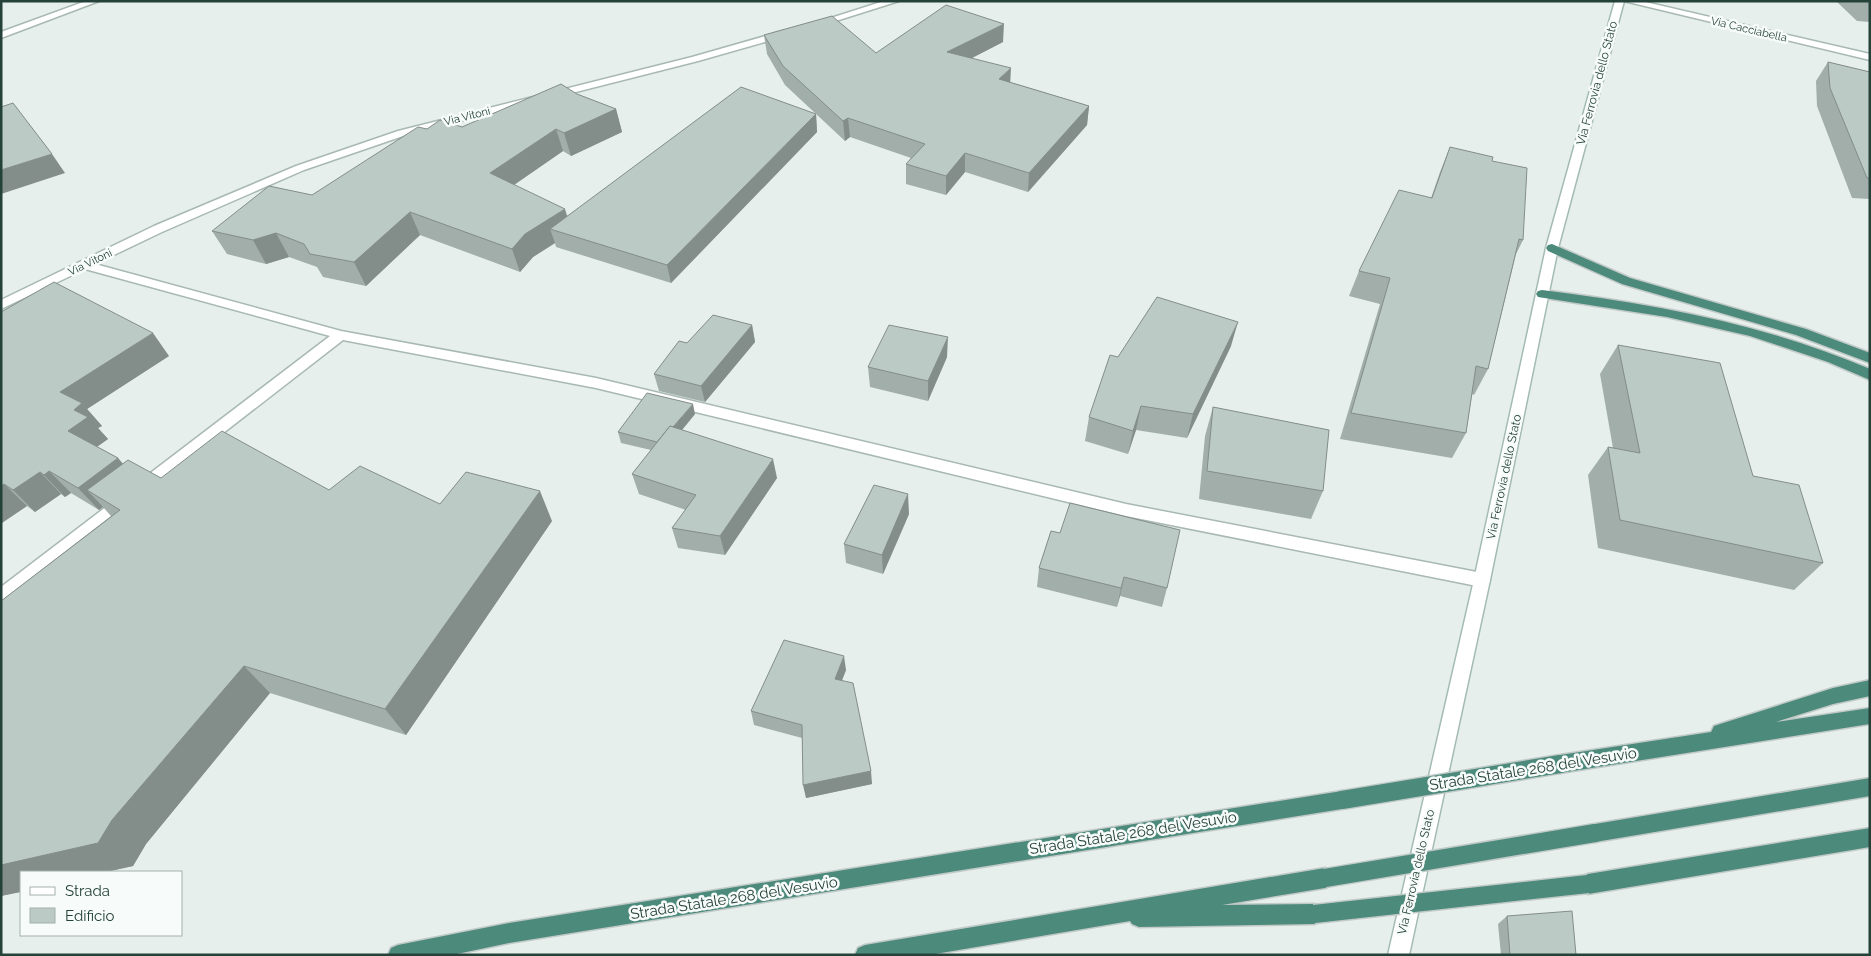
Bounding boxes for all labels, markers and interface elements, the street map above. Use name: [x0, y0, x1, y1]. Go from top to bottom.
street label: Via Cacciabella: [1709, 14, 1788, 45]
street label: Via Ferrovia dello Stato: [1574, 19, 1620, 147]
street label: Via Vitoni: [443, 104, 492, 128]
street label: Via Vitoni: [66, 246, 114, 279]
street label: Via Ferrovia dello Stato: [1484, 413, 1524, 541]
street label: Strada Statale 268 del Vesuvio: [1428, 744, 1638, 794]
street label: Strada Statale 268 del Vesuvio: [1028, 808, 1238, 858]
street label: Via Ferrovia dello Stato: [1395, 808, 1437, 936]
legend: [20, 871, 182, 936]
street label: Strada Statale 268 del Vesuvio: [629, 873, 839, 923]
text: Strada: [65, 882, 110, 900]
text: Edificio: [65, 907, 115, 925]

